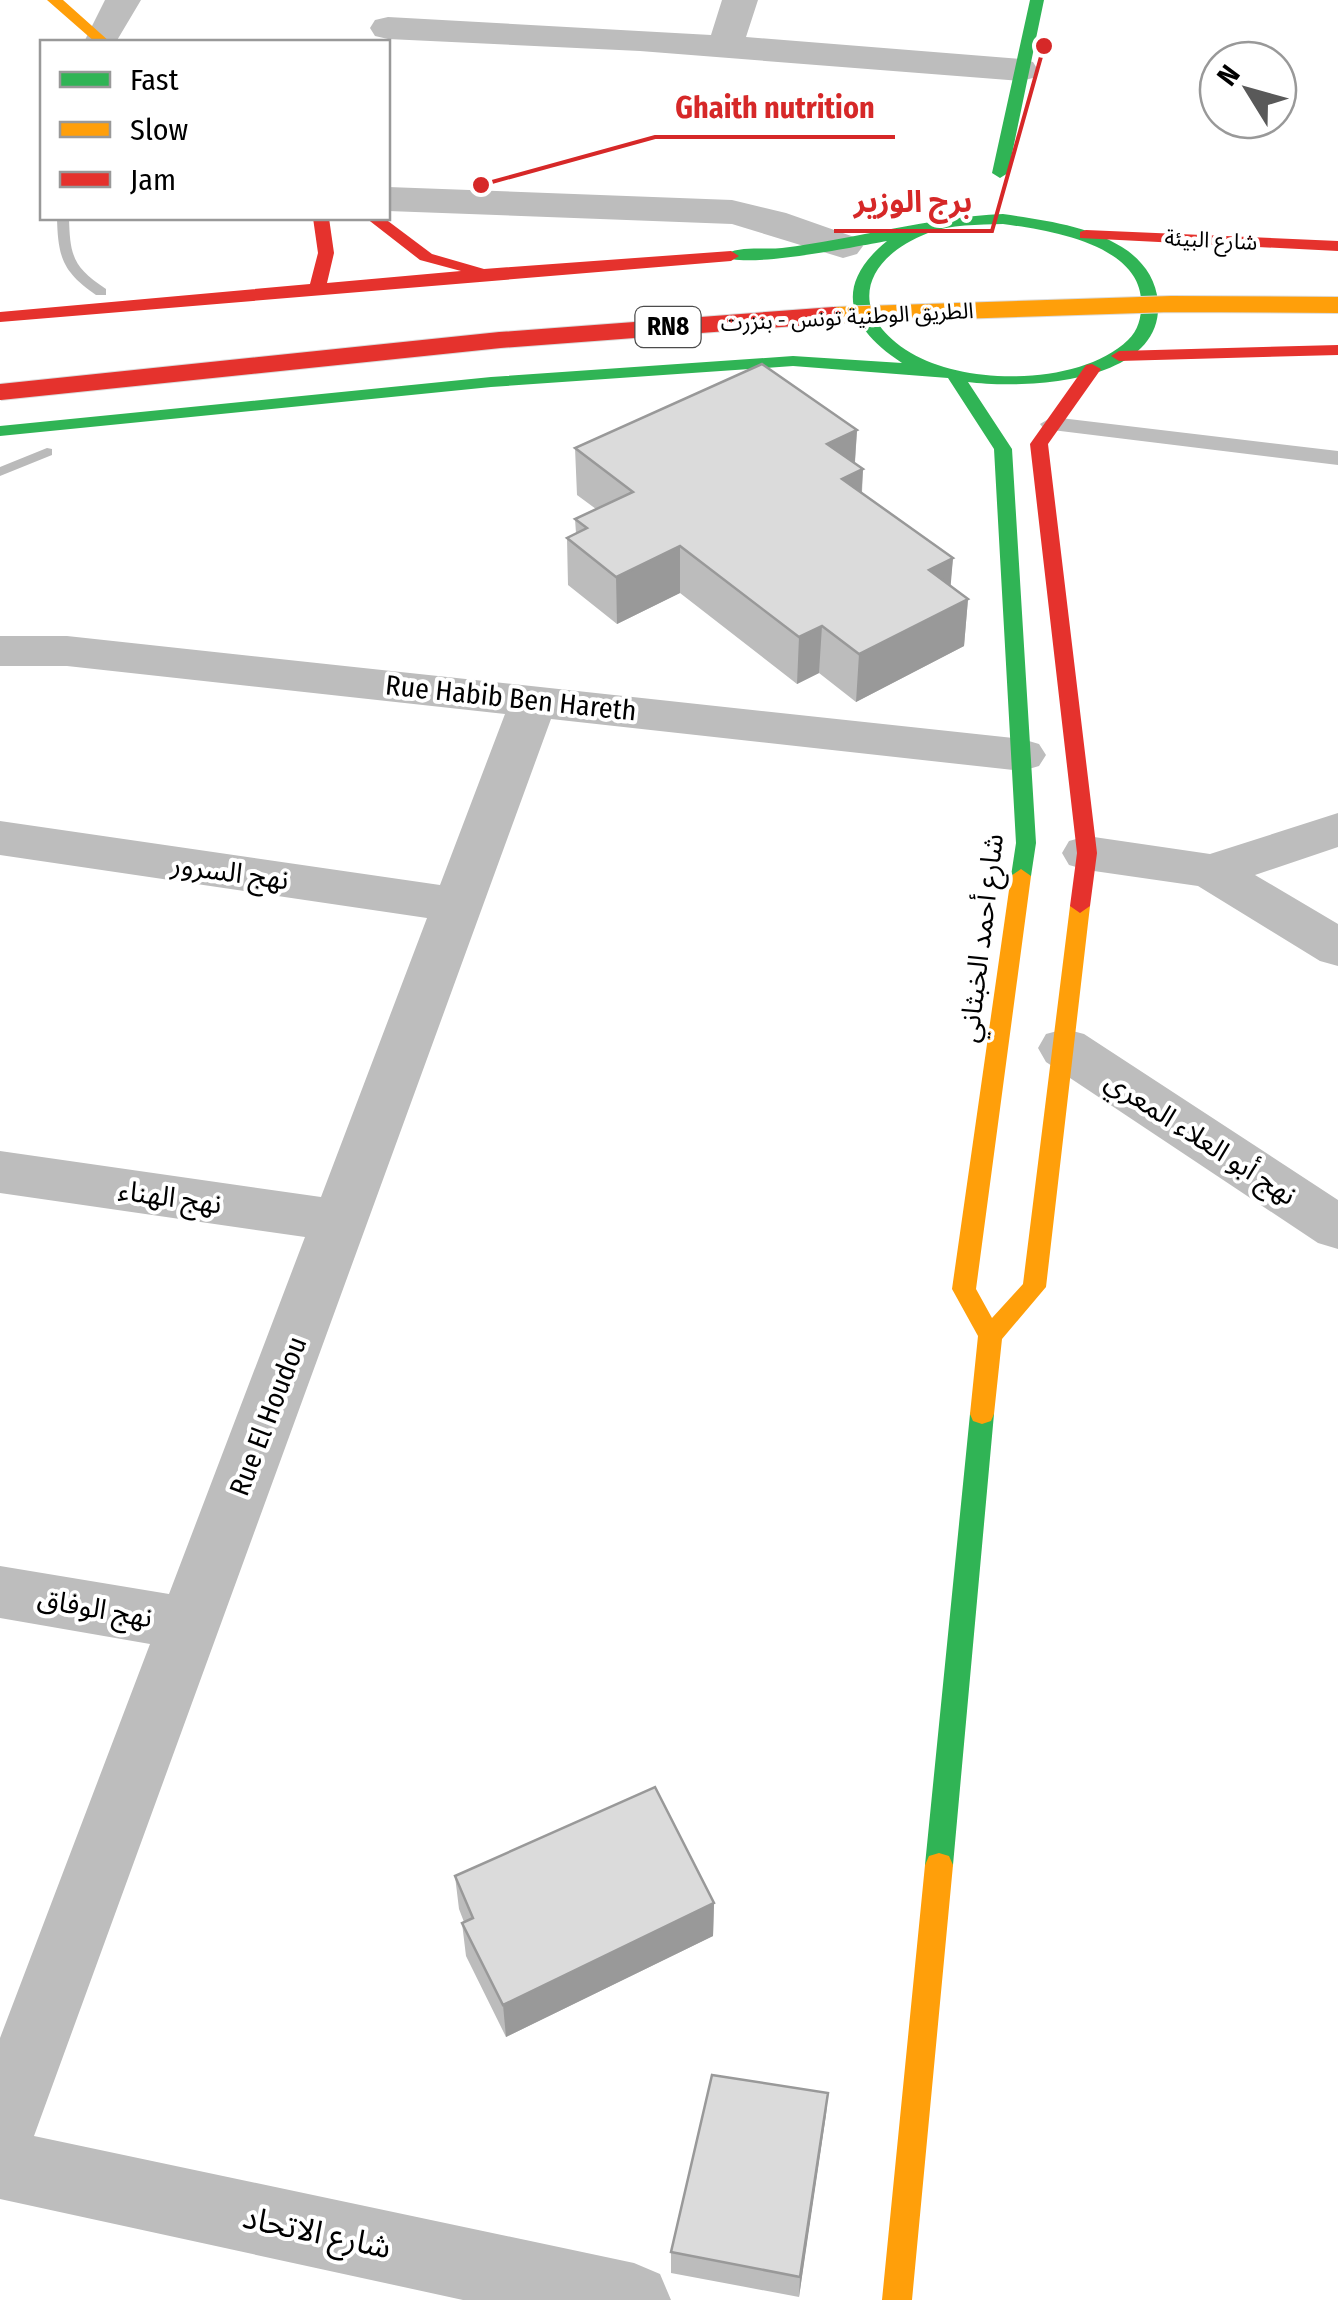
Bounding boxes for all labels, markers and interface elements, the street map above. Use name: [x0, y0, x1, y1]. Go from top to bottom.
legend: [40, 40, 390, 220]
north arrow: [1198, 40, 1298, 140]
text: N: [1210, 59, 1247, 92]
text: Fast: [130, 62, 179, 98]
callout: Ghaith nutrition: [655, 77, 895, 137]
text: Ghaith nutrition: [675, 90, 875, 126]
text: Slow: [130, 112, 188, 148]
text: Jam: [130, 162, 176, 198]
callout: برج الوزير: [834, 171, 992, 231]
text: برج الوزير: [852, 184, 972, 224]
street label: شارع البيئة: [1164, 224, 1258, 259]
street label: الطريق الوطنية تونس - بنزرت: [720, 297, 974, 337]
road number: RN8: [636, 307, 700, 347]
street label: Rue Habib Ben Hareth: [384, 668, 638, 728]
street label: شارع أحمد الخبثاني: [950, 832, 1015, 1045]
street label: نهج السرور: [168, 847, 291, 901]
street label: نهج أبو العلاء المعري: [1097, 1063, 1303, 1216]
street label: نهج الهناء: [116, 1173, 224, 1225]
street label: Rue El Houdou: [223, 1332, 313, 1500]
street label: نهج الوفاق: [34, 1582, 155, 1638]
street label: شارع الاتحاد: [238, 2198, 395, 2271]

